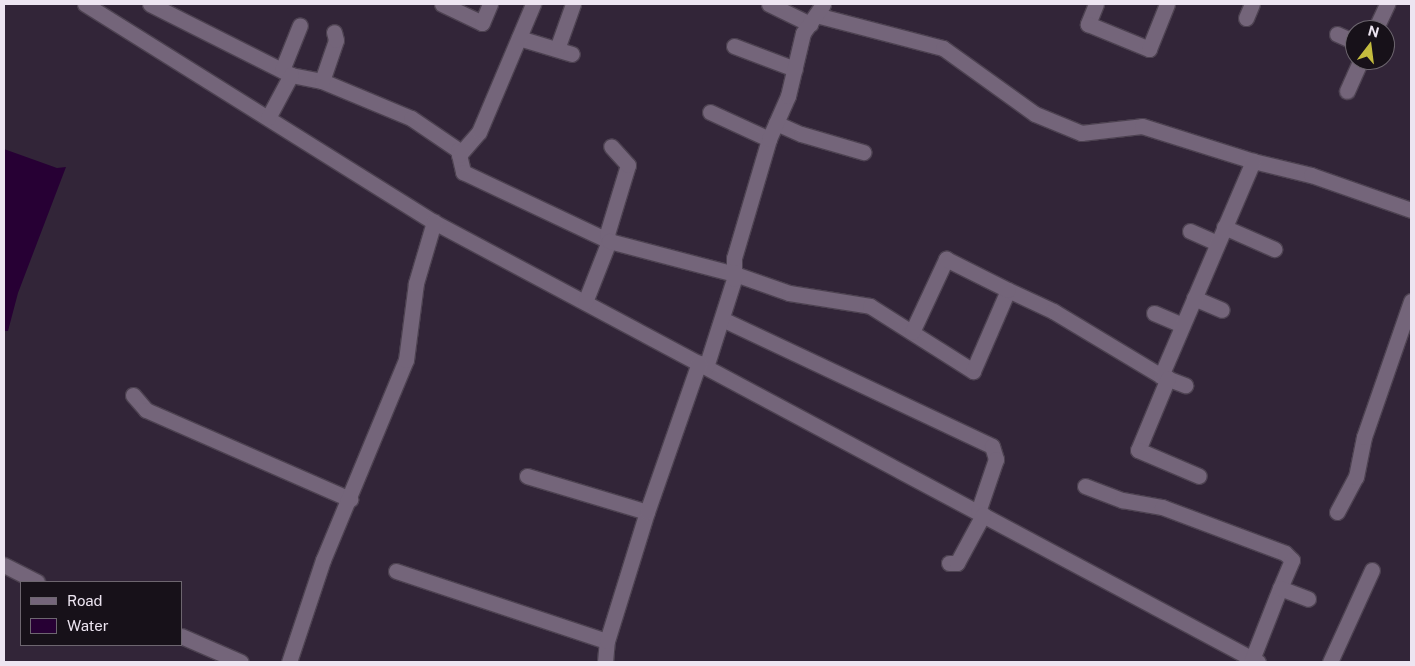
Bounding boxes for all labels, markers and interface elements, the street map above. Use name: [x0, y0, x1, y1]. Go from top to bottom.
north arrow: [1345, 20, 1395, 70]
text: N: [1366, 22, 1381, 41]
legend: [20, 581, 182, 646]
text: Road: [67, 592, 103, 609]
text: Water: [67, 617, 109, 634]

